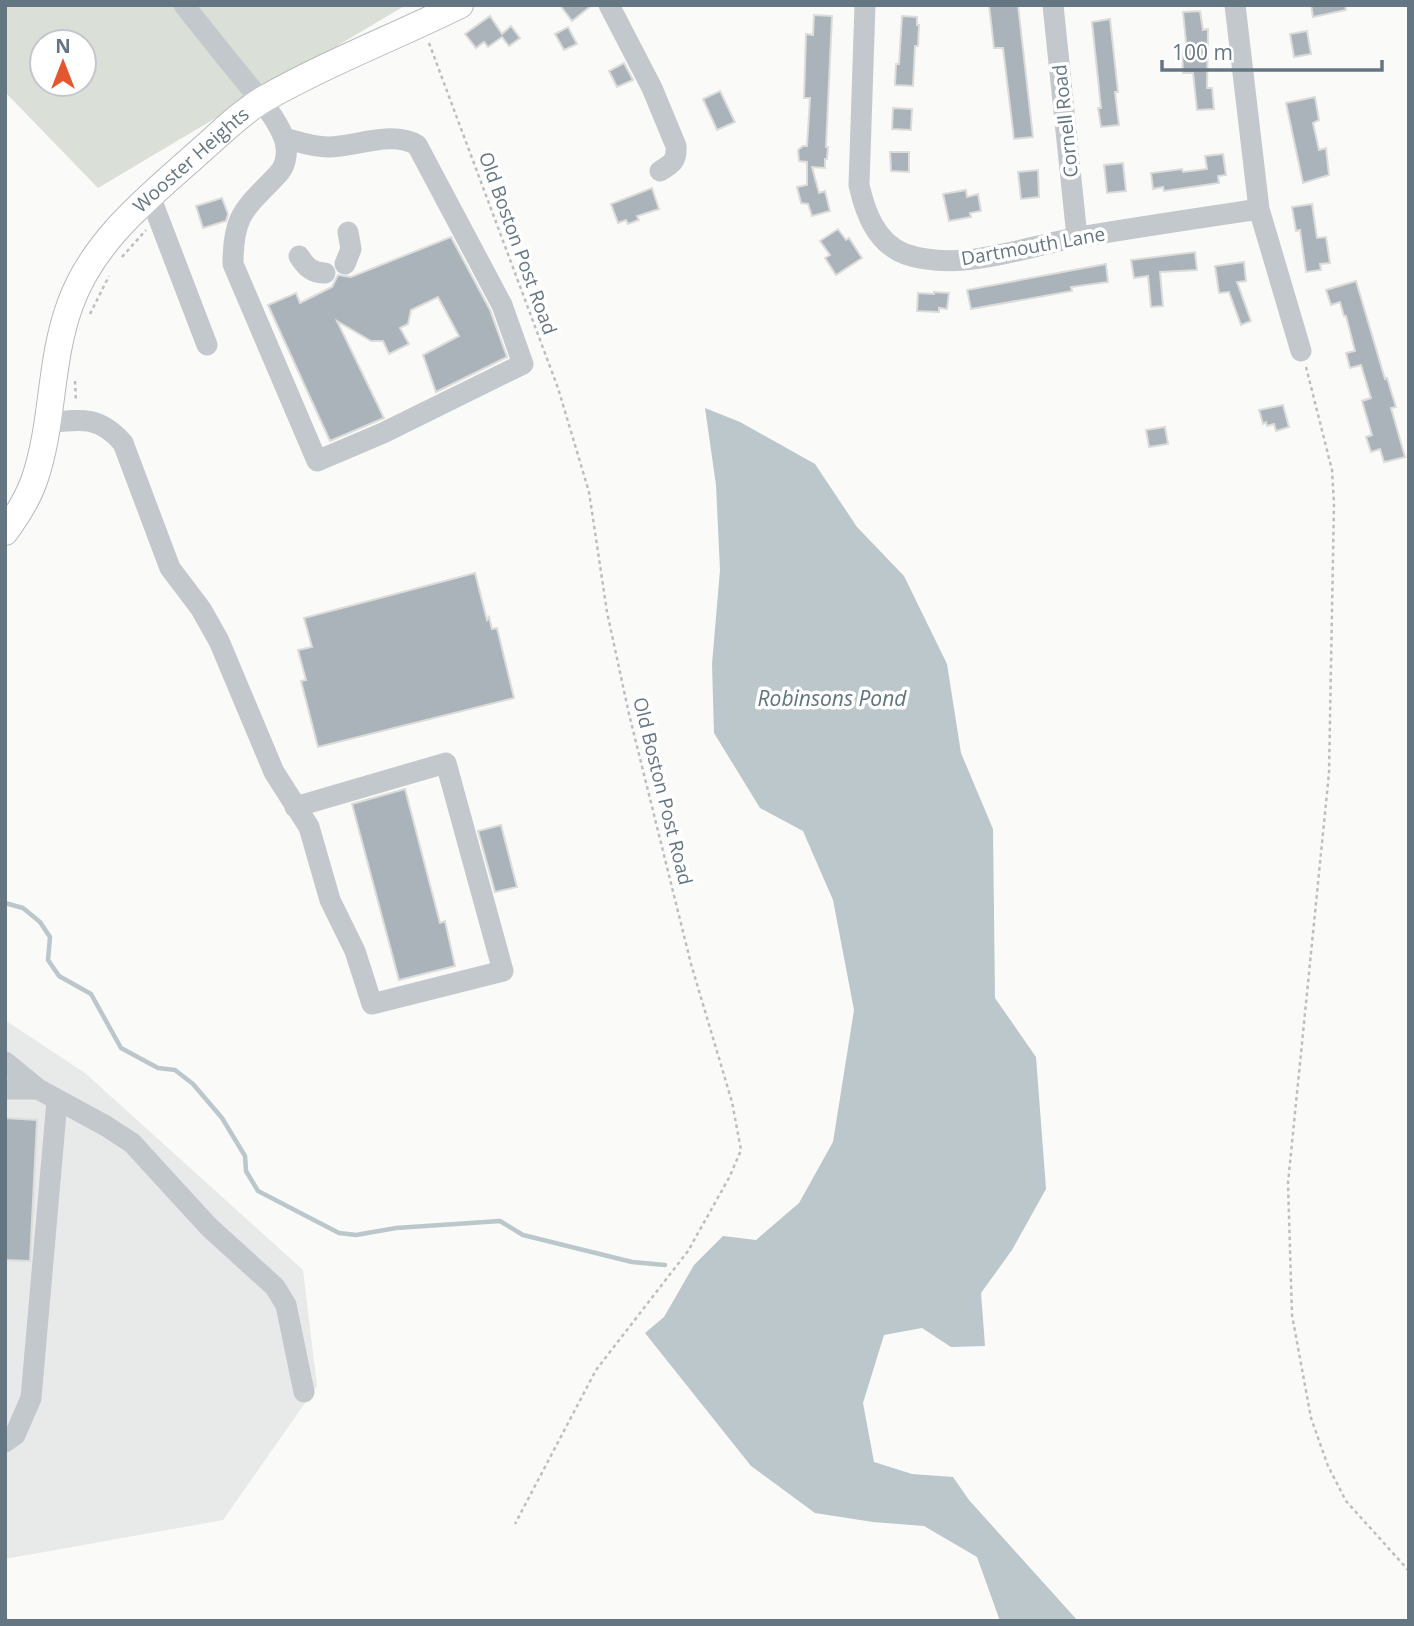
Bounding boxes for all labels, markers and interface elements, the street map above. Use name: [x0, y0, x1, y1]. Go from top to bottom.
north arrow: [28, 28, 98, 98]
scale bar: [1162, 28, 1382, 72]
text: N: [55, 33, 71, 59]
text: 100 m: [1172, 38, 1233, 66]
street label: Cornell Road: [1046, 63, 1084, 179]
street label: Wooster Heights: [127, 101, 254, 218]
street label: Old Boston Post Road: [473, 148, 563, 338]
street label: Dartmouth Lane: [959, 221, 1107, 271]
water label: Robinsons Pond: [758, 684, 907, 712]
street label: Old Boston Post Road: [627, 694, 699, 888]

